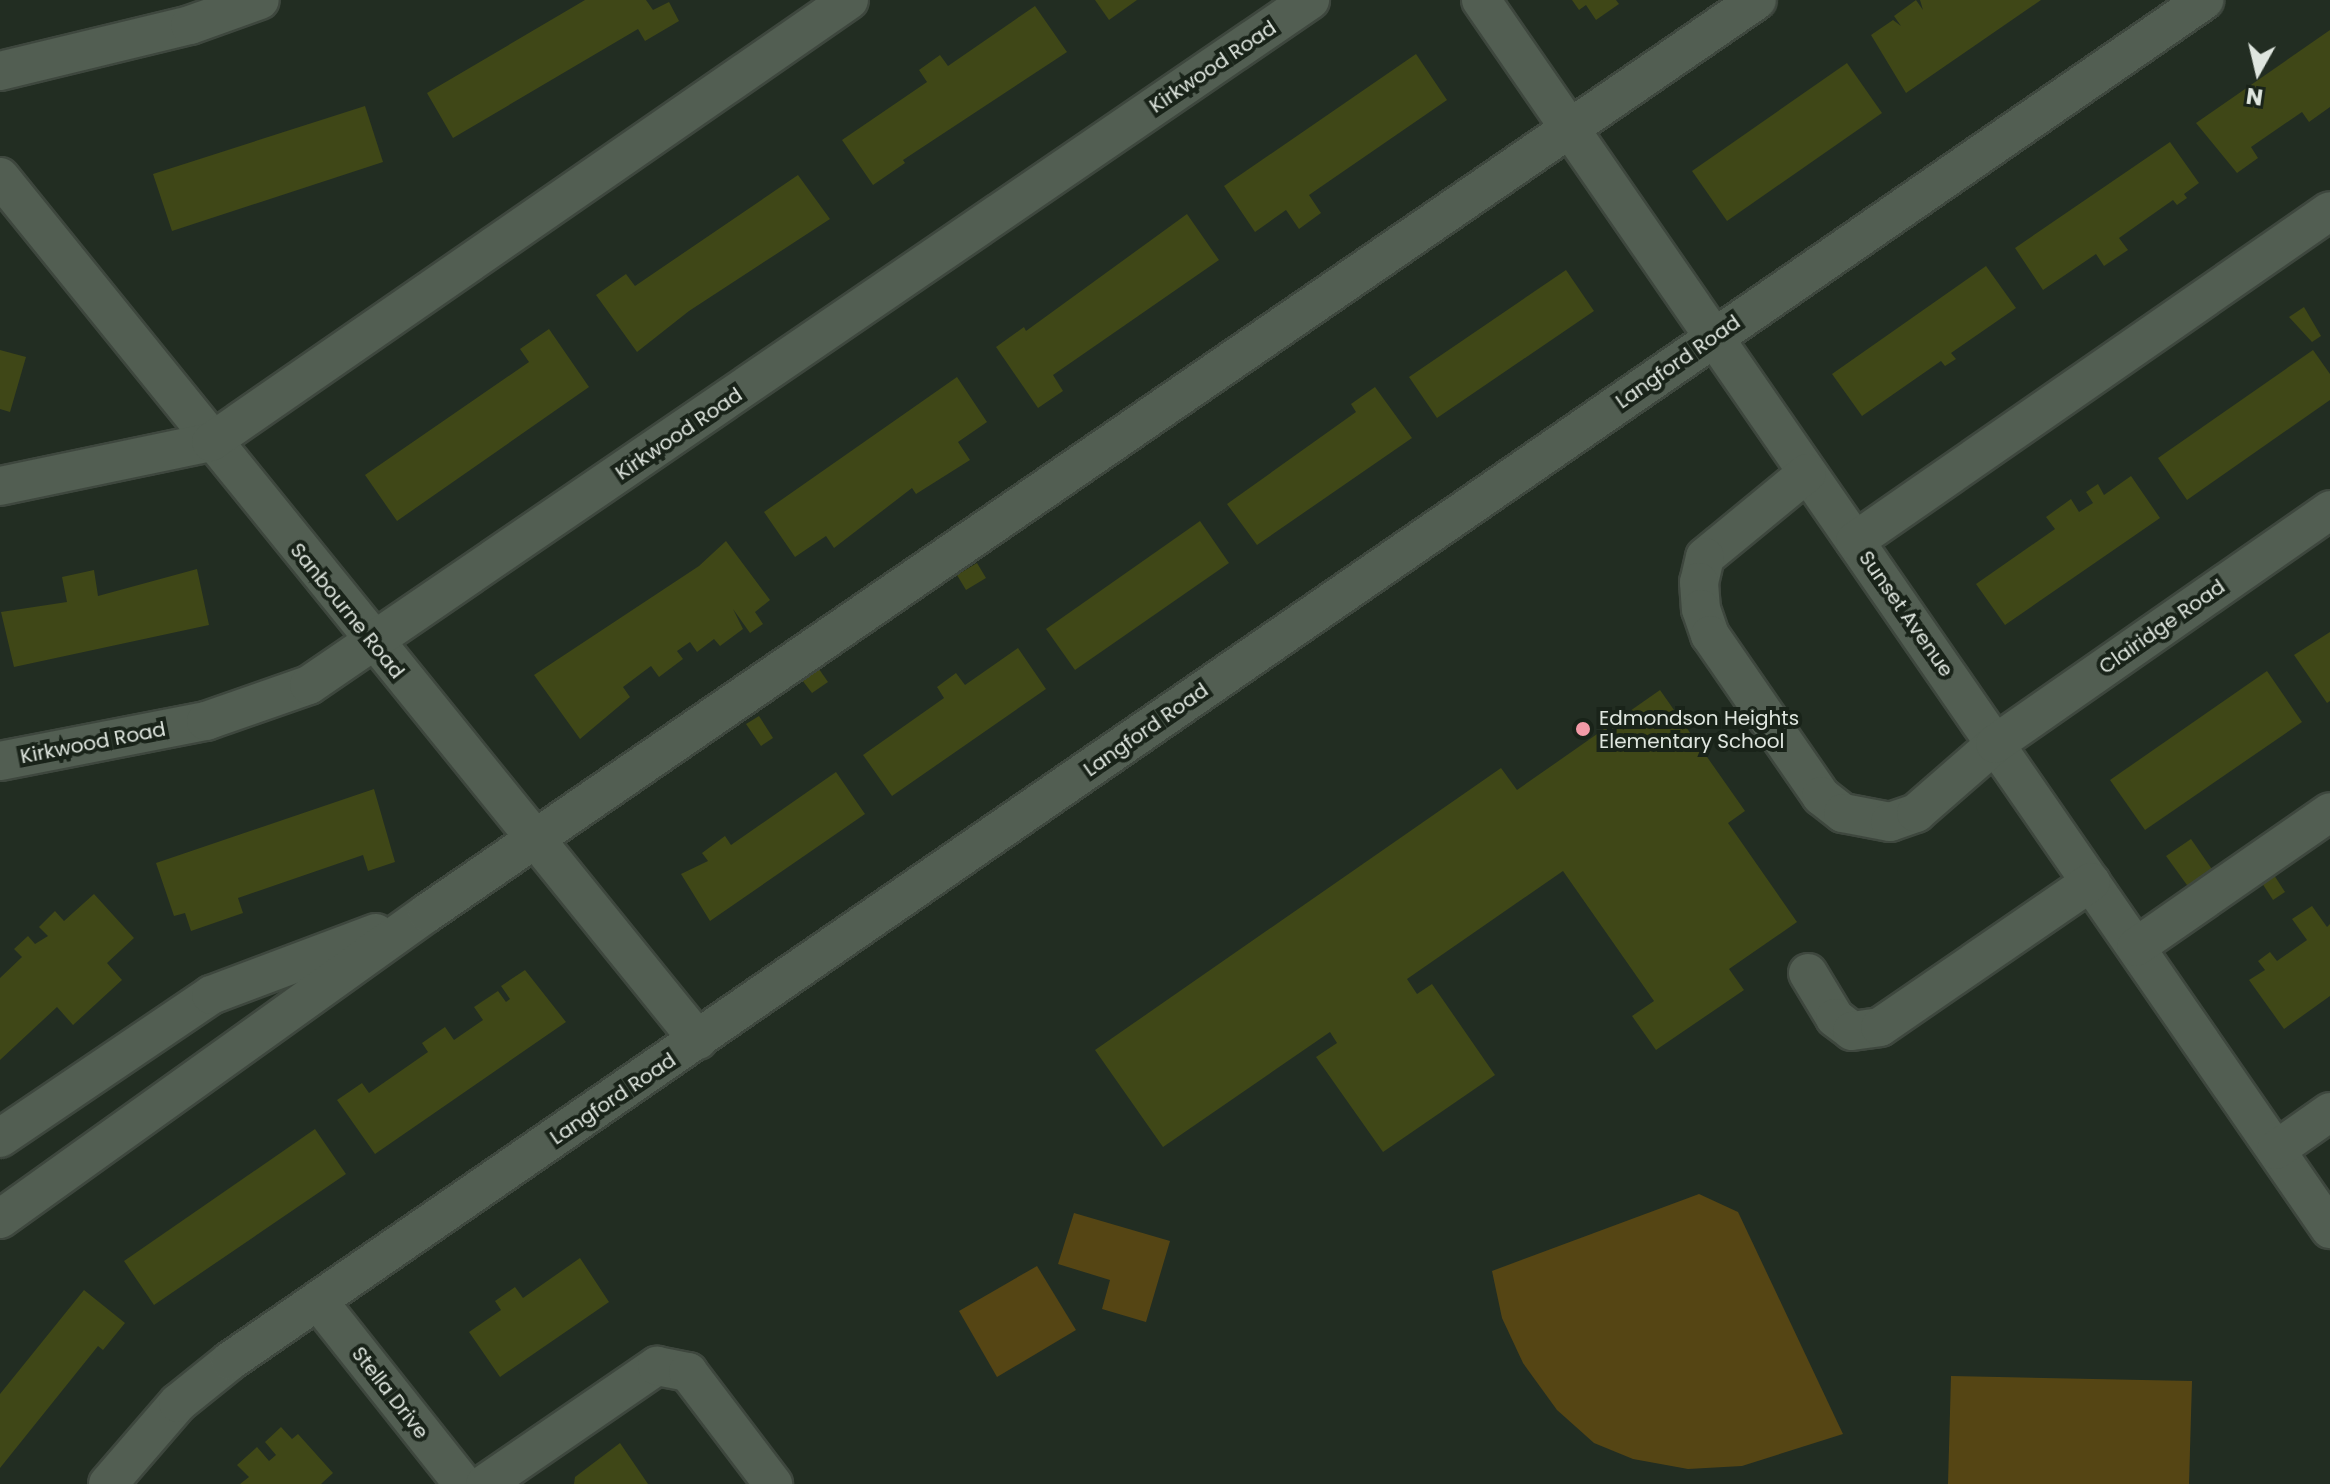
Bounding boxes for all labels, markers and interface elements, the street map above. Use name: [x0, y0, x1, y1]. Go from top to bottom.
street label: Kirkwood Road: [1145, 16, 1281, 118]
north arrow: [2218, 32, 2298, 112]
text: N: [2244, 80, 2265, 113]
street label: Langford Road: [1611, 310, 1745, 414]
street label: Kirkwood Road: [611, 383, 747, 485]
street label: Sanbourne Road: [285, 538, 409, 684]
street label: Sunset Avenue: [1854, 547, 1958, 681]
street label: Clairidge Road: [2095, 575, 2229, 679]
street label: Langford Road: [1079, 678, 1213, 782]
place label: Edmondson Heights Elementary School: [1599, 706, 1799, 753]
street label: Kirkwood Road: [18, 717, 168, 769]
marker: Edmondson Heights Elementary School: [1574, 720, 1592, 738]
street label: Langford Road: [546, 1048, 680, 1150]
street label: Stella Drive: [347, 1342, 433, 1444]

